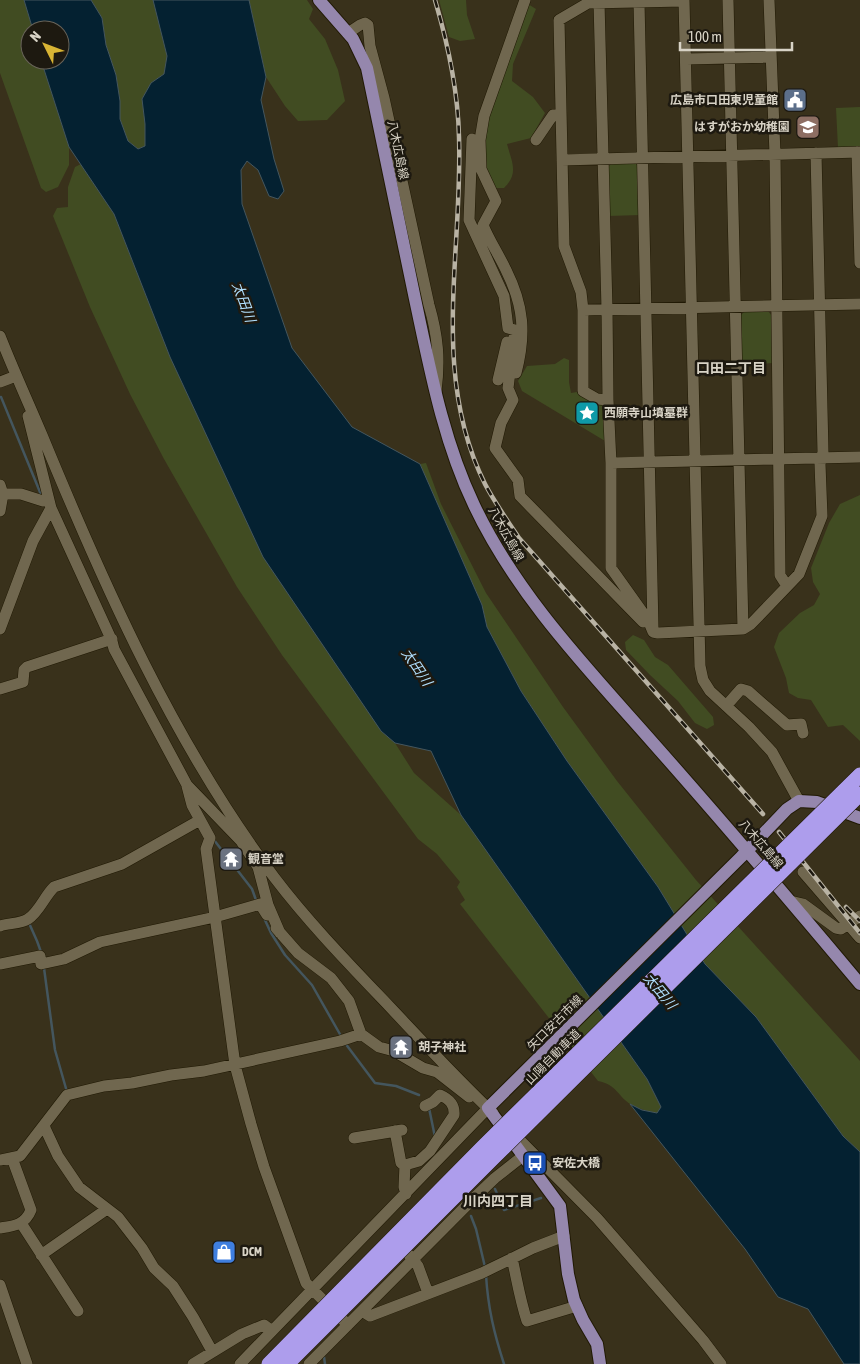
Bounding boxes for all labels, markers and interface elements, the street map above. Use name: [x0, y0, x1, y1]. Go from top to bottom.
north arrow: [20, 20, 70, 70]
scale bar: [680, 20, 792, 52]
text: N: [27, 28, 44, 45]
text: 100 m: [688, 28, 722, 45]
public building icon: 広島市口田東児童館: [782, 87, 808, 113]
place label: 広島市口田東児童館: [670, 93, 778, 107]
school or university icon: はすがおか幼稚園: [795, 114, 821, 140]
street label: 八木広島線: [385, 119, 411, 181]
place label: はすがおか幼稚園: [694, 120, 790, 134]
water label: 太田川: [229, 280, 259, 326]
district label: 口田二丁目: [696, 360, 766, 376]
place icon: 西願寺山墳墓群: [574, 400, 600, 426]
place label: 西願寺山墳墓群: [604, 406, 688, 420]
street label: 八木広島線: [485, 504, 527, 564]
water label: 太田川: [399, 645, 436, 691]
street label: 八木広島線: [736, 817, 786, 871]
temple icon: 観音堂: [218, 846, 244, 872]
place label: 観音堂: [248, 852, 284, 866]
water label: 太田川: [640, 970, 681, 1014]
street label: 矢口安古市線: [525, 993, 585, 1053]
street label: 山陽自動車道: [523, 1027, 583, 1087]
temple icon: 胡子神社: [388, 1034, 414, 1060]
place label: 胡子神社: [418, 1040, 466, 1054]
bus stop icon: 安佐大橋: [522, 1150, 548, 1176]
place label: 安佐大橋: [552, 1156, 601, 1170]
district label: 川内四丁目: [463, 1193, 533, 1209]
shop icon: DCM: [211, 1239, 237, 1265]
place label: DCM: [242, 1245, 262, 1259]

